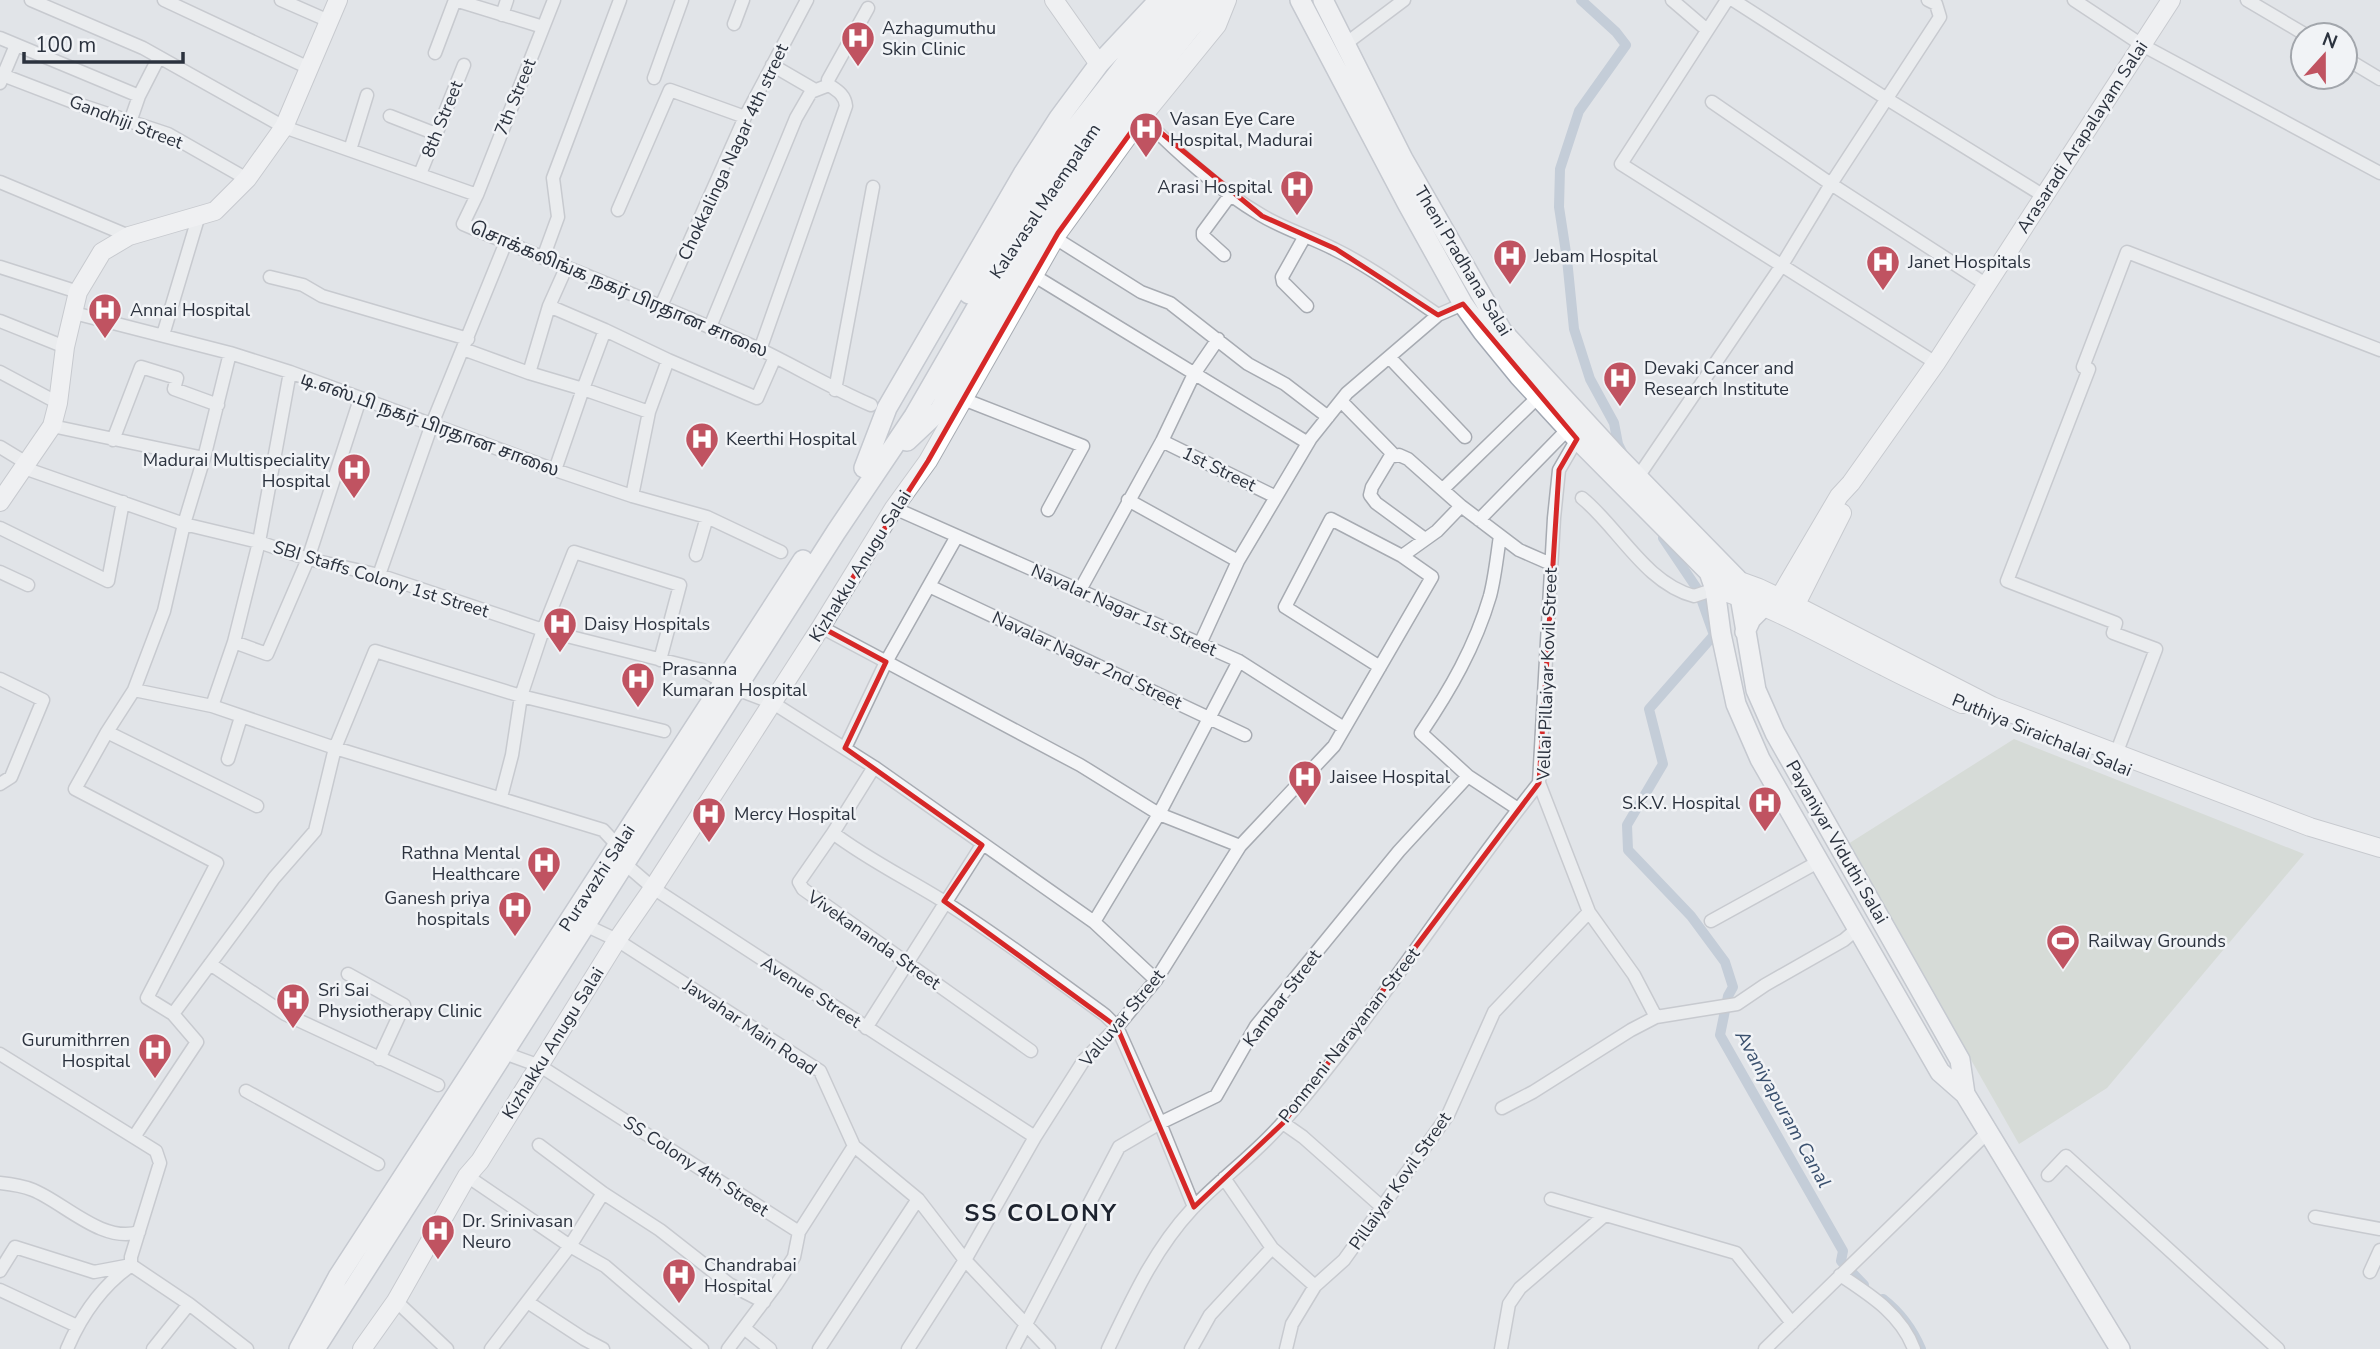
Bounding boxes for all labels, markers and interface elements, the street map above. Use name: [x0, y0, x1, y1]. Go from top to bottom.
place label: Azhagumuthu Skin Clinic: [882, 16, 996, 61]
hospital icon: Azhagumuthu Skin Clinic: [839, 19, 877, 68]
scale bar: [24, 21, 184, 65]
north arrow: [2289, 21, 2359, 91]
text: N: [2318, 26, 2341, 56]
text: 100 m: [35, 31, 96, 59]
street label: Arasaradi Arapalayam Salai: [2011, 36, 2153, 238]
street label: Chokkalinga Nagar 4th street: [672, 39, 794, 264]
street label: 7th Street: [489, 54, 542, 139]
street label: 8th Street: [416, 76, 469, 161]
street label: Gandhiji Street: [66, 89, 187, 155]
place label: Vasan Eye Care Hospital, Madurai: [1169, 107, 1313, 152]
hospital icon: Vasan Eye Care Hospital, Madurai: [1127, 110, 1165, 159]
street label: Kalavasal Maempalam: [984, 119, 1106, 283]
hospital icon: Arasi Hospital: [1278, 168, 1316, 217]
place label: Arasi Hospital: [1157, 175, 1273, 199]
street label: Theni Pradhana Salai: [1409, 181, 1517, 341]
street label: சொக்கலிங்க நகர் பிரதான சாலை: [466, 215, 772, 363]
hospital icon: Jebam Hospital: [1491, 237, 1529, 286]
hospital icon: Janet Hospitals: [1864, 243, 1902, 292]
place label: Jebam Hospital: [1533, 244, 1658, 268]
place label: Janet Hospitals: [1907, 250, 2031, 274]
hospital icon: Annai Hospital: [86, 291, 124, 340]
place label: Annai Hospital: [130, 298, 251, 322]
place label: Devaki Cancer and Research Institute: [1644, 356, 1794, 401]
hospital icon: Devaki Cancer and Research Institute: [1601, 359, 1639, 408]
street label: டி.எஸ்.பி நகர் பிரதான சாலை: [298, 366, 562, 482]
hospital icon: Keerthi Hospital: [683, 420, 721, 469]
place label: Keerthi Hospital: [726, 427, 857, 451]
street label: 1st Street: [1178, 441, 1261, 497]
place label: Madurai Multispeciality Hospital: [143, 448, 331, 493]
hospital icon: Madurai Multispeciality Hospital: [335, 451, 373, 500]
street label: Kizhakku Anugu Salai: [804, 486, 916, 646]
street label: SBI Staffs Colony 1st Street: [270, 535, 492, 623]
street label: Navalar Nagar 1st Street: [1027, 558, 1221, 662]
street label: Vellai Pillaiyar Kovil Street: [1531, 566, 1563, 782]
hospital icon: Daisy Hospitals: [541, 605, 579, 654]
street label: Navalar Nagar 2nd Street: [988, 605, 1186, 715]
place label: Daisy Hospitals: [584, 612, 710, 636]
place label: Prasanna Kumaran Hospital: [662, 657, 808, 702]
hospital icon: Prasanna Kumaran Hospital: [619, 660, 657, 709]
street label: Puthiya Siraichalai Salai: [1948, 688, 2136, 782]
street label: Payaniyar Viduthi Salai: [1780, 756, 1894, 928]
hospital icon: Jaisee Hospital: [1286, 758, 1324, 807]
place label: Jaisee Hospital: [1329, 765, 1451, 789]
hospital icon: S.K.V. Hospital: [1746, 784, 1784, 833]
place label: S.K.V. Hospital: [1622, 791, 1741, 815]
hospital icon: Mercy Hospital: [690, 795, 728, 844]
place label: Mercy Hospital: [734, 802, 856, 826]
street label: Puravazhi Salai: [553, 820, 641, 936]
place label: Rathna Mental Healthcare: [401, 841, 521, 886]
hospital icon: Rathna Mental Healthcare: [525, 844, 563, 893]
street label: Vivekananda Street: [802, 884, 946, 995]
place label: Ganesh priya hospitals: [384, 886, 490, 931]
hospital icon: Ganesh priya hospitals: [496, 889, 534, 938]
sports icon: Railway Grounds: [2044, 922, 2082, 971]
place label: Railway Grounds: [2088, 929, 2226, 953]
street label: Ponmeni Narayanan Street: [1273, 942, 1425, 1128]
street label: Kambar Street: [1237, 944, 1327, 1052]
street label: Avenue Street: [756, 951, 866, 1034]
street label: Kizhakku Anugu Salai: [497, 963, 609, 1123]
street label: Valluvar Street: [1073, 964, 1170, 1073]
street label: Jawahar Main Road: [678, 973, 822, 1081]
place label: Sri Sai Physiotherapy Clinic: [318, 978, 482, 1023]
hospital icon: Sri Sai Physiotherapy Clinic: [274, 981, 312, 1030]
water label: Avaniyapuram Canal: [1728, 1025, 1837, 1193]
place label: Gurumithrren Hospital: [22, 1028, 131, 1073]
hospital icon: Gurumithrren Hospital: [136, 1031, 174, 1080]
street label: Pillaiyar Kovil Street: [1343, 1107, 1457, 1255]
street label: SS Colony 4th Street: [619, 1110, 774, 1222]
district label: SS COLONY: [964, 1197, 1118, 1229]
place label: Dr. Srinivasan Neuro: [462, 1209, 573, 1254]
hospital icon: Dr. Srinivasan Neuro: [419, 1212, 457, 1261]
place label: Chandrabai Hospital: [704, 1253, 797, 1298]
hospital icon: Chandrabai Hospital: [660, 1256, 698, 1305]

